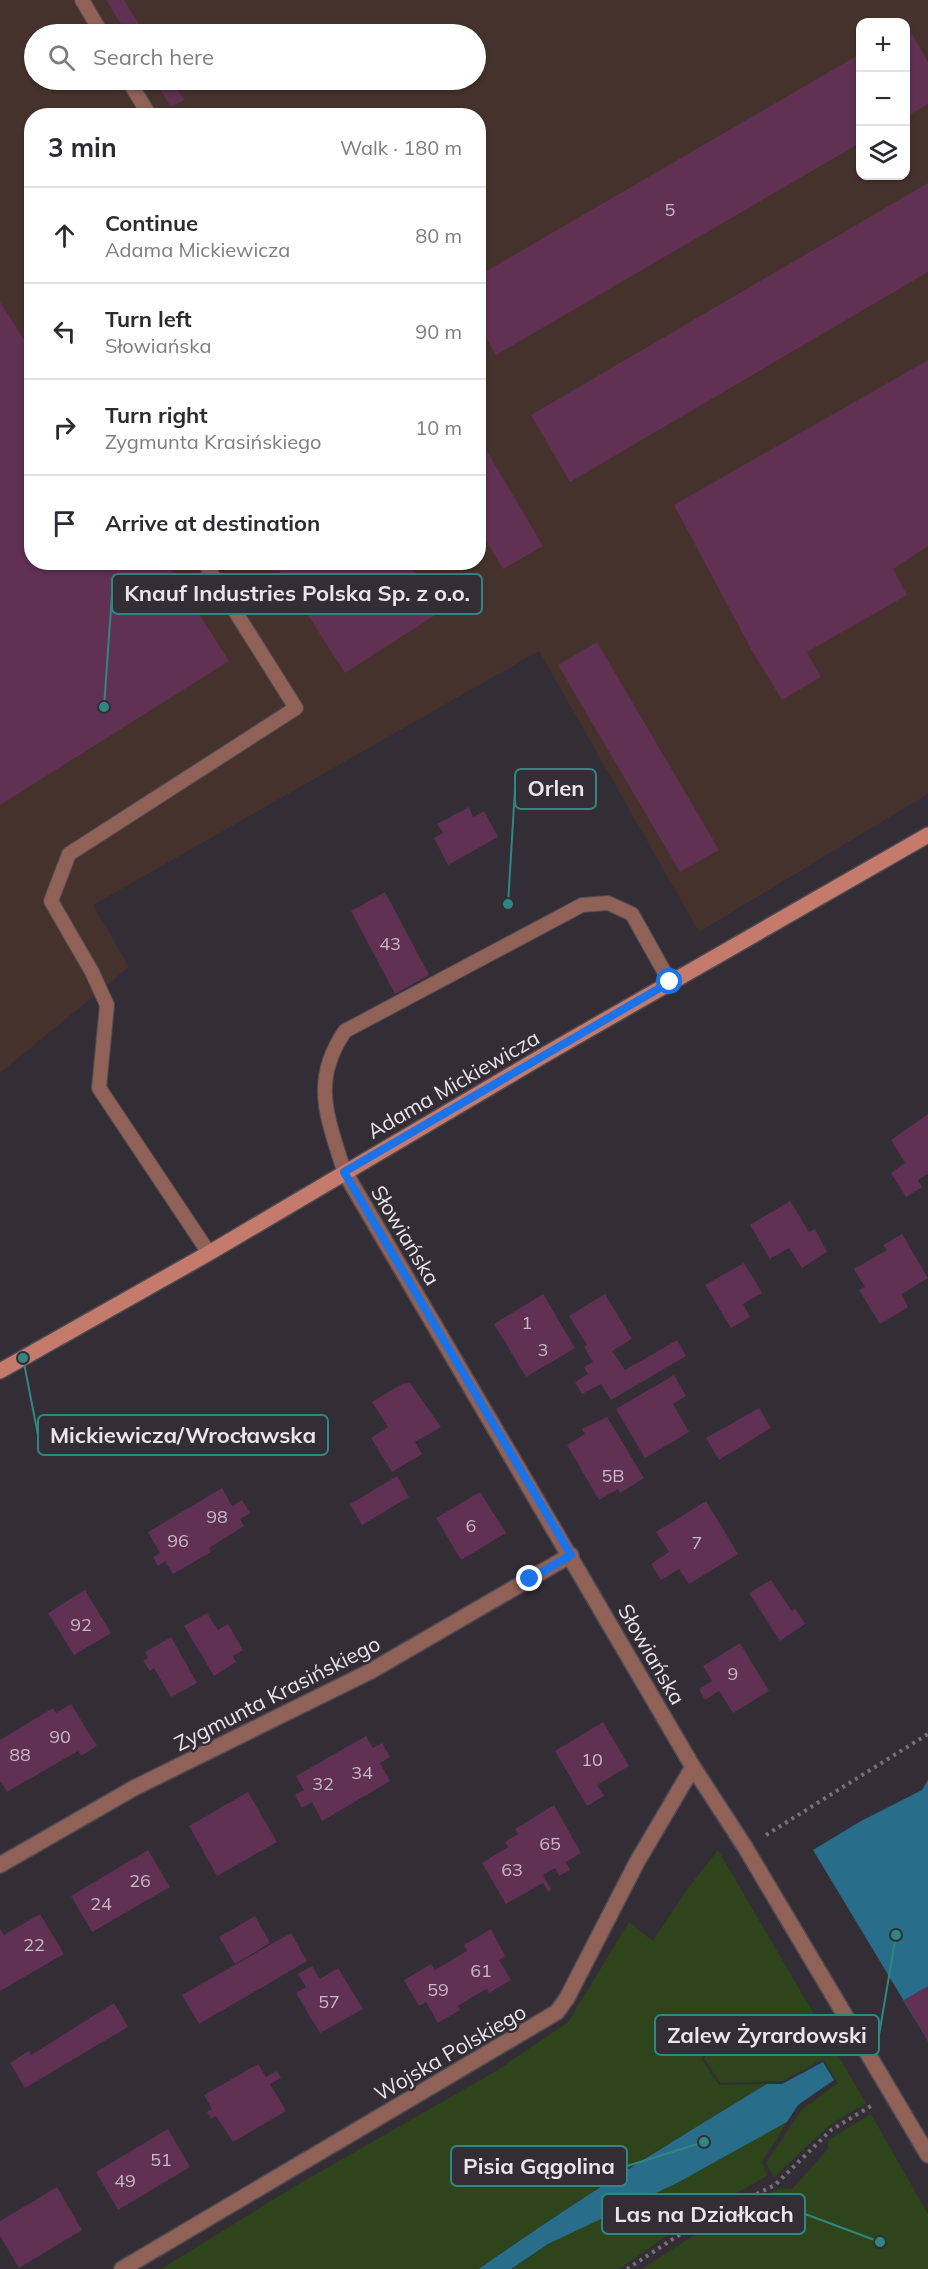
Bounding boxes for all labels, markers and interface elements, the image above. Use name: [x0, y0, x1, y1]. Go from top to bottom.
map controls: [856, 18, 910, 180]
button: +: [856, 18, 910, 72]
search box: [24, 24, 486, 90]
icon: search: [45, 41, 78, 74]
text: Search here: [93, 43, 214, 71]
button: −: [856, 72, 910, 126]
button: layers: [856, 126, 910, 180]
text: 3 min: [48, 131, 117, 164]
text: Walk · 180 m: [340, 135, 462, 160]
house number: 5: [665, 198, 676, 221]
text: Continue: [105, 209, 198, 237]
icon: ahead: [48, 219, 81, 252]
text: 80 m: [415, 223, 462, 248]
text: Adama Mickiewicza: [105, 237, 290, 262]
text: Turn left: [105, 305, 192, 333]
icon: left: [48, 315, 81, 348]
text: 90 m: [415, 319, 462, 344]
text: Słowiańska: [105, 333, 211, 358]
text: Turn right: [105, 401, 208, 429]
icon: right: [48, 411, 81, 444]
text: 10 m: [415, 415, 462, 440]
text: Zygmunta Krasińskiego: [105, 429, 322, 454]
icon: arrive: [48, 507, 81, 540]
text: Arrive at destination: [105, 509, 320, 537]
callout: Knauf Industries Polska Sp. z o.o.: [112, 574, 482, 614]
text: Knauf Industries Polska Sp. z o.o.: [124, 579, 470, 607]
callout: Orlen: [515, 769, 596, 809]
text: Orlen: [527, 774, 585, 802]
house number: 43: [379, 932, 401, 955]
route start: [656, 968, 682, 994]
street label: Adama Mickiewicza: [362, 1024, 544, 1144]
street label: Słowiańska: [366, 1180, 446, 1290]
house number: 1: [522, 1311, 532, 1334]
house number: 3: [538, 1338, 548, 1361]
callout: Mickiewicza/Wrocławska: [38, 1415, 328, 1455]
text: Mickiewicza/Wrocławska: [50, 1421, 316, 1449]
house number: 5B: [601, 1464, 625, 1487]
house number: 98: [206, 1505, 228, 1528]
house number: 6: [466, 1514, 476, 1537]
house number: 96: [167, 1529, 189, 1552]
house number: 7: [692, 1531, 702, 1554]
route end: [516, 1565, 542, 1591]
street label: Słowiańska: [613, 1599, 691, 1709]
house number: 92: [70, 1613, 92, 1636]
street label: Zygmunta Krasińskiego: [170, 1630, 384, 1756]
house number: 9: [728, 1662, 738, 1685]
house number: 90: [49, 1725, 71, 1748]
house number: 88: [9, 1743, 31, 1766]
house number: 10: [581, 1748, 603, 1771]
house number: 34: [351, 1761, 373, 1784]
house number: 32: [312, 1772, 334, 1795]
house number: 65: [539, 1832, 561, 1855]
house number: 63: [501, 1858, 523, 1881]
house number: 26: [129, 1869, 151, 1892]
house number: 24: [90, 1892, 112, 1915]
house number: 22: [23, 1933, 45, 1956]
house number: 61: [470, 1959, 492, 1982]
house number: 59: [427, 1978, 449, 2001]
house number: 57: [318, 1990, 340, 2013]
street label: Wojska Polskiego: [370, 1998, 530, 2106]
callout: Zalew Żyrardowski: [655, 2015, 879, 2055]
text: Zalew Żyrardowski: [667, 2021, 867, 2049]
callout: Pisia Gągolina: [451, 2146, 627, 2186]
house number: 51: [150, 2148, 172, 2171]
text: Pisia Gągolina: [463, 2152, 615, 2180]
house number: 49: [114, 2169, 136, 2192]
callout: Las na Działkach: [602, 2194, 805, 2234]
text: Las na Działkach: [614, 2200, 794, 2228]

